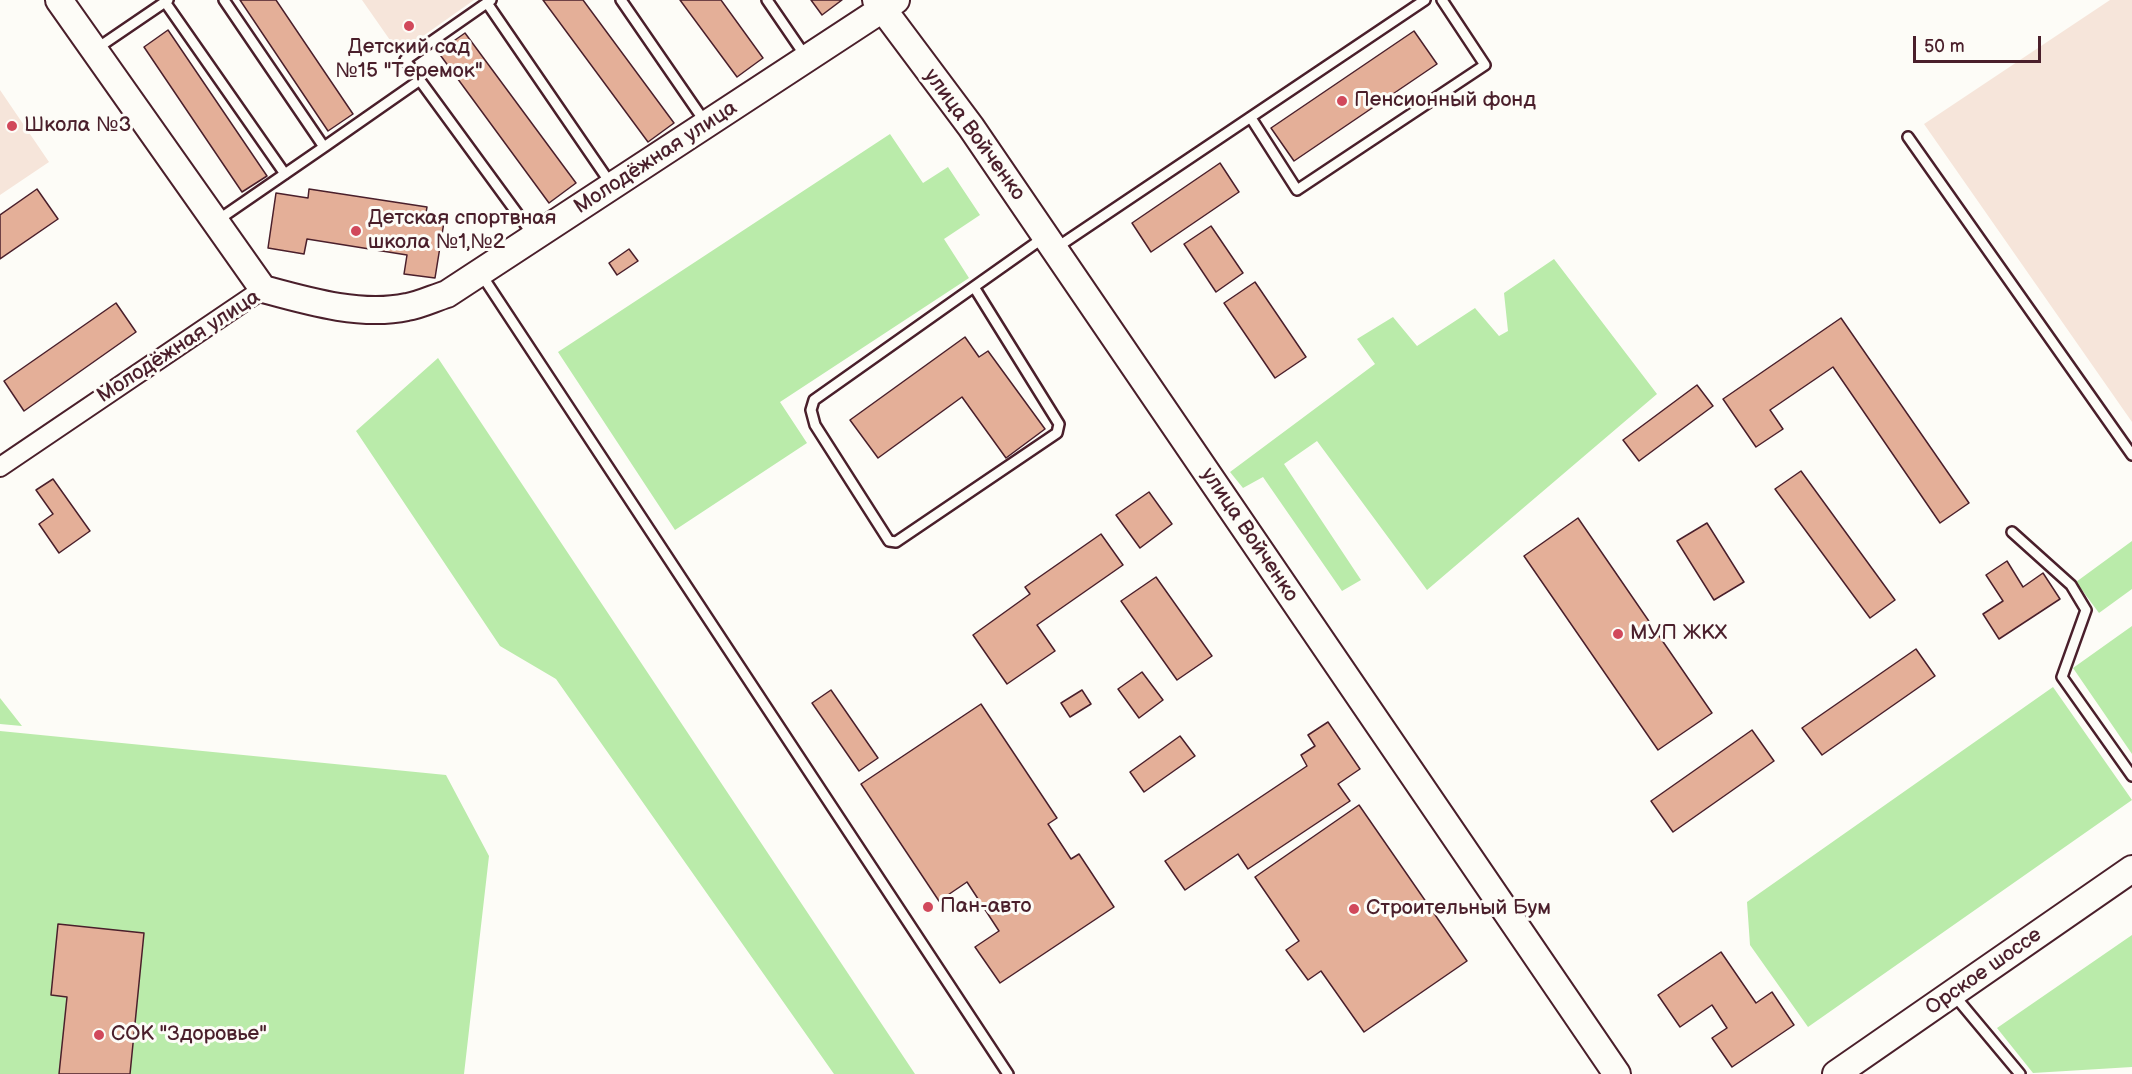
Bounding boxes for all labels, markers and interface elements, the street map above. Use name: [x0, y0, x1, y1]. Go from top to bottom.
marker: Детский сад №15 "Теремок": [402, 19, 416, 33]
scale bar: [1916, 24, 2044, 62]
place label: Детский сад №15 "Теремок": [335, 35, 483, 85]
text: 50 m: [1924, 36, 1965, 57]
street label: улица Войченко: [918, 64, 1030, 206]
place label: Пенсионный фонд: [1354, 88, 1536, 114]
marker: Пенсионный фонд: [1335, 94, 1349, 108]
street label: Молодёжная улица: [570, 96, 742, 220]
place label: Школа №3: [24, 113, 131, 139]
marker: Школа №3: [5, 119, 19, 133]
place label: Детская спортвная школа №1,№2: [368, 206, 556, 256]
marker: Детская спортвная школа №1,№2: [349, 224, 363, 238]
street label: Молодёжная улица: [93, 285, 265, 409]
street label: улица Войченко: [1195, 463, 1303, 607]
place label: МУП ЖКХ: [1630, 621, 1727, 647]
marker: МУП ЖКХ: [1611, 627, 1625, 641]
place label: Пан-авто: [940, 894, 1031, 920]
place label: Строительный Бум: [1366, 896, 1551, 922]
marker: Пан-авто: [921, 900, 935, 914]
marker: Строительный Бум: [1347, 902, 1361, 916]
street label: Орское шоссе: [1921, 923, 2047, 1021]
place label: СОК "Здоровье": [111, 1022, 267, 1048]
marker: СОК "Здоровье": [92, 1028, 106, 1042]

